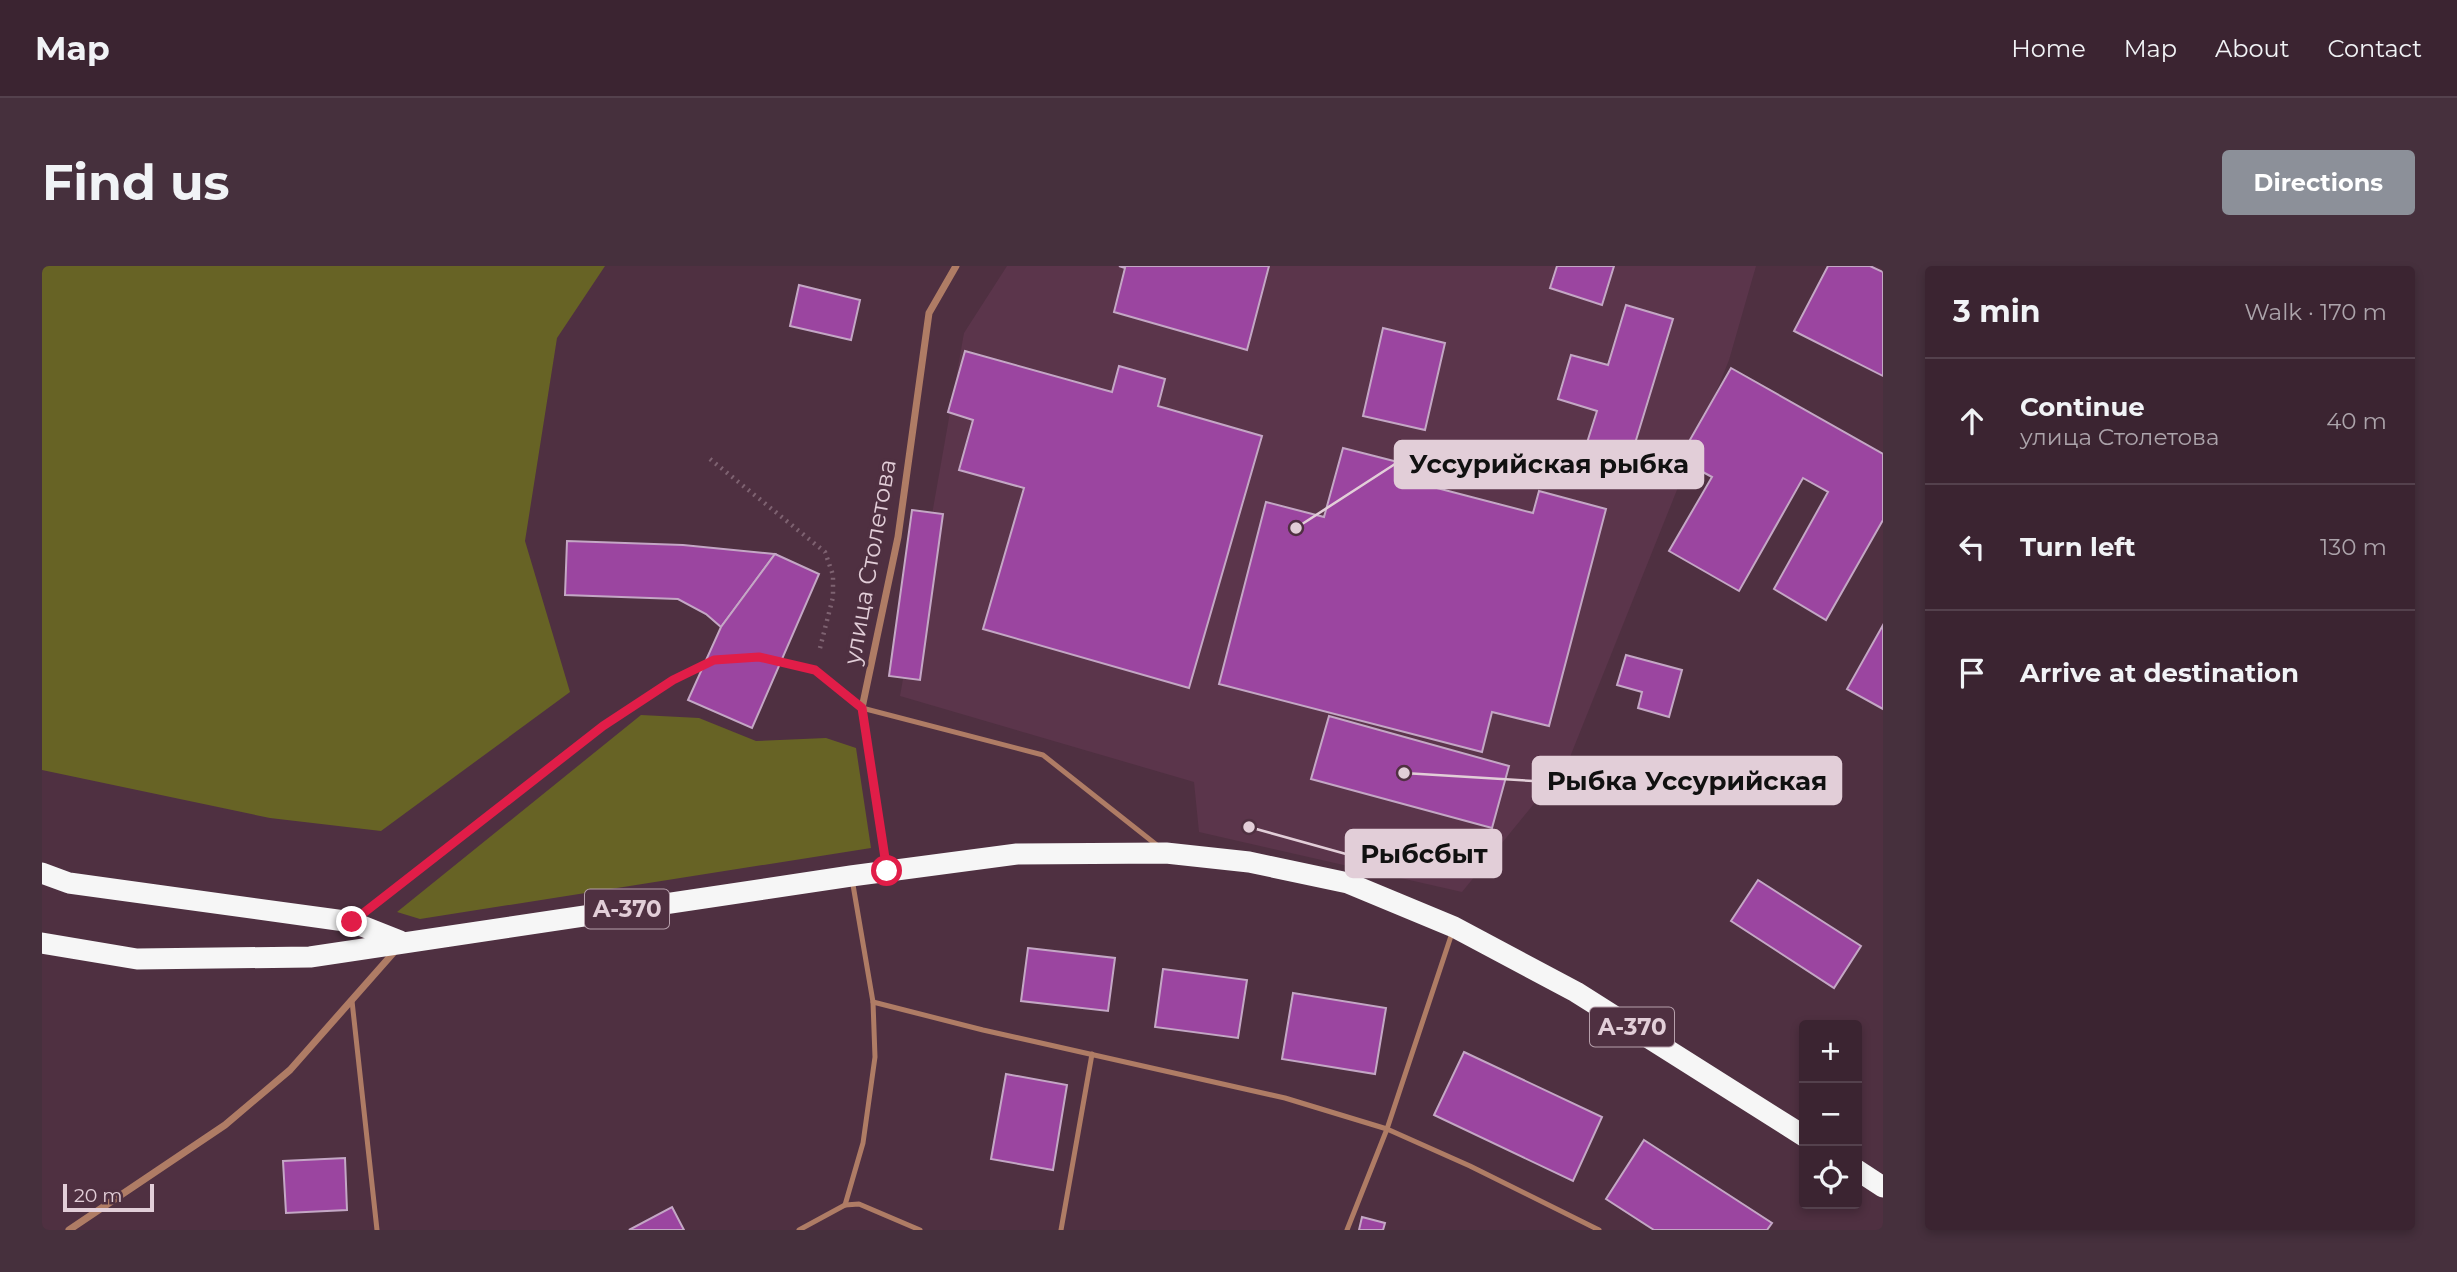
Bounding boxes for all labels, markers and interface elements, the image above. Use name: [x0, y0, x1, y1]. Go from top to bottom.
text: Map: [35, 28, 110, 68]
text: Home: [2011, 34, 2086, 63]
text: Map: [2124, 34, 2177, 63]
text: About: [2215, 34, 2289, 63]
text: Contact: [2327, 34, 2422, 63]
button: Directions: [2222, 150, 2415, 215]
text: Find us: [42, 153, 230, 212]
text: 3 min: [1953, 293, 2040, 330]
text: Walk · 170 m: [2244, 298, 2387, 326]
text: Continue: [2020, 391, 2145, 423]
icon: ahead: [1953, 402, 1991, 440]
text: 40 m: [2326, 407, 2387, 435]
text: улица Столетова: [2020, 423, 2219, 451]
callout: Уссурийская рыбка: [1395, 441, 1703, 488]
text: Уссурийская рыбка: [1409, 448, 1689, 480]
street label: улица Столетова: [837, 457, 902, 668]
icon: left: [1953, 528, 1991, 566]
text: Turn left: [2020, 531, 2136, 563]
text: 130 m: [2320, 533, 2387, 561]
icon: arrive: [1953, 654, 1991, 692]
text: Arrive at destination: [2020, 657, 2299, 689]
callout: Рыбка Уссурийская: [1533, 757, 1841, 804]
text: Рыбка Уссурийская: [1547, 765, 1827, 797]
callout: Рыбсбыт: [1346, 830, 1501, 877]
text: Рыбсбыт: [1360, 838, 1488, 870]
route start: [871, 855, 902, 886]
road number: А-370: [585, 890, 669, 929]
route end: [336, 906, 367, 937]
road number: А-370: [1590, 1007, 1674, 1046]
map controls: [1799, 1020, 1862, 1209]
button: +: [1799, 1020, 1862, 1083]
button: −: [1799, 1083, 1862, 1146]
button: locate: [1799, 1146, 1862, 1209]
scale bar: [63, 1181, 154, 1213]
text: 20 m: [74, 1184, 122, 1207]

